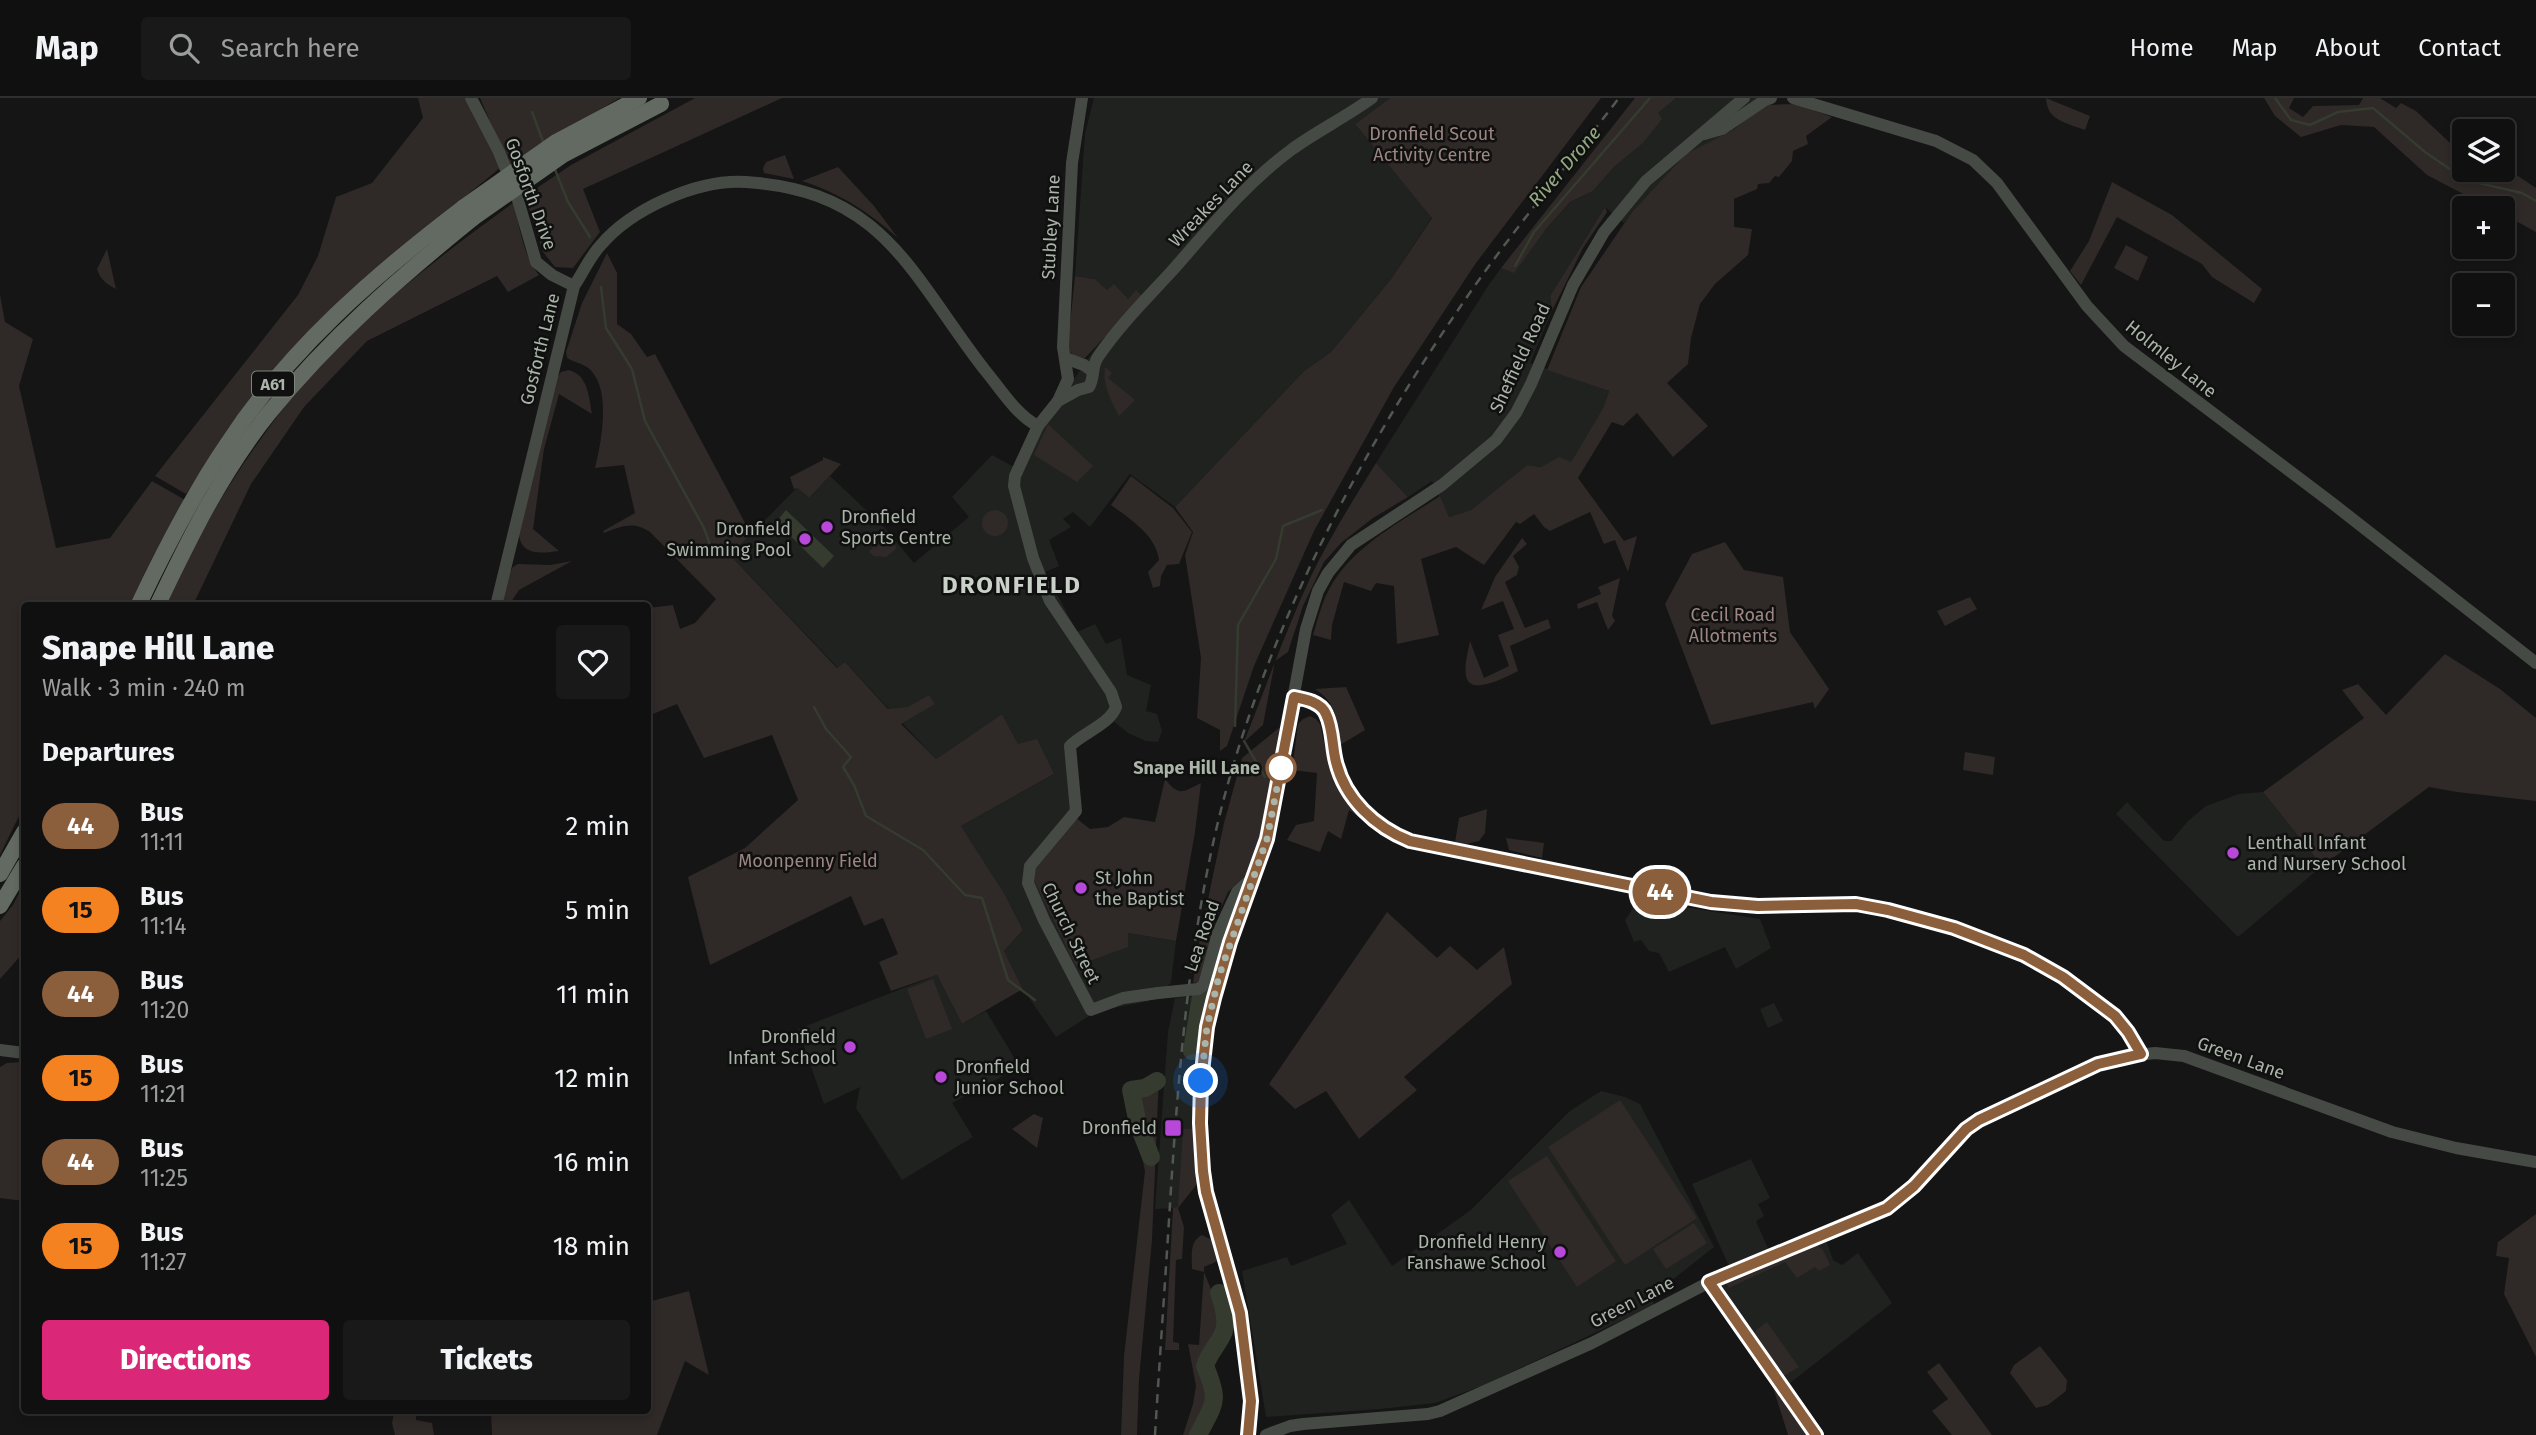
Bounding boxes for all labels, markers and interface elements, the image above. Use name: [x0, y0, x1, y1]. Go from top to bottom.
search box: [141, 17, 631, 80]
text: Map: [35, 28, 99, 68]
icon: search: [165, 29, 203, 67]
text: Search here: [221, 33, 360, 64]
text: Home: [2130, 34, 2194, 62]
text: Map: [2232, 34, 2278, 62]
text: About: [2316, 34, 2380, 62]
text: Contact: [2418, 34, 2501, 62]
map controls: [2452, 119, 2515, 336]
button: layers: [2452, 119, 2515, 182]
water label: River Drone: [1523, 122, 1605, 211]
park label: Dronfield Scout Activity Centre: [1369, 123, 1495, 166]
street label: Gosforth Drive: [501, 135, 561, 253]
street label: Wreakes Lane: [1164, 156, 1258, 252]
street label: Stubley Lane: [1037, 174, 1065, 280]
button: +: [2452, 196, 2515, 259]
button: −: [2452, 273, 2515, 336]
street label: Gosforth Lane: [515, 291, 565, 407]
street label: Sheffield Road: [1485, 300, 1555, 416]
street label: Holmley Lane: [2121, 316, 2221, 402]
road number: A61: [252, 372, 294, 396]
place label: Dronfield Sports Centre: [841, 506, 951, 549]
place label: Dronfield Swimming Pool: [666, 518, 791, 561]
marker: Dronfield Sports Centre: [819, 519, 835, 535]
marker: Dronfield Swimming Pool: [797, 531, 813, 547]
district label: DRONFIELD: [942, 571, 1082, 599]
park label: Cecil Road Allotments: [1689, 604, 1777, 647]
button: heart: [556, 625, 630, 699]
text: Snape Hill Lane: [42, 628, 274, 668]
text: Walk · 3 min · 240 m: [42, 674, 245, 702]
text: Departures: [42, 737, 175, 768]
marker: Snape Hill Lane: [1266, 753, 1296, 783]
place label: Snape Hill Lane: [1133, 757, 1260, 779]
text: Bus: [140, 797, 183, 828]
text: 2 min: [565, 811, 630, 842]
text: 44: [67, 812, 94, 840]
text: 11:11: [140, 828, 184, 856]
place label: Lenthall Infant and Nursery School: [2247, 832, 2406, 875]
marker: Lenthall Infant and Nursery School: [2225, 845, 2241, 861]
park label: Moonpenny Field: [738, 850, 878, 872]
place label: St John the Baptist: [1095, 867, 1185, 910]
line badge: 44: [1628, 869, 1692, 915]
text: 44: [1646, 878, 1674, 906]
street label: Church Street: [1037, 879, 1105, 988]
marker: St John the Baptist: [1073, 880, 1089, 896]
text: Bus: [140, 881, 183, 912]
text: 5 min: [565, 895, 630, 926]
text: 15: [69, 896, 93, 924]
street label: Lea Road: [1180, 897, 1224, 975]
text: 11:14: [140, 912, 186, 940]
text: Bus: [140, 965, 183, 996]
text: 11 min: [556, 979, 630, 1010]
text: 44: [67, 980, 94, 1008]
text: 11:20: [140, 996, 189, 1024]
place label: Dronfield Infant School: [728, 1026, 836, 1069]
street label: Green Lane: [2194, 1032, 2288, 1084]
marker: Dronfield Infant School: [842, 1039, 858, 1055]
text: Bus: [140, 1049, 183, 1080]
place label: Dronfield Junior School: [955, 1056, 1064, 1099]
text: 12 min: [554, 1063, 630, 1094]
your location: [1183, 1063, 1218, 1098]
text: 15: [69, 1064, 93, 1092]
marker: Dronfield Junior School: [933, 1069, 949, 1085]
text: 11:21: [140, 1080, 186, 1108]
place label: Dronfield: [1082, 1117, 1157, 1139]
marker: Dronfield: [1163, 1118, 1183, 1138]
text: Bus: [140, 1133, 183, 1164]
text: 16 min: [553, 1147, 630, 1178]
text: 44: [67, 1148, 94, 1176]
text: 11:25: [140, 1164, 188, 1192]
text: Bus: [140, 1217, 183, 1248]
text: 18 min: [553, 1231, 630, 1262]
place label: Dronfield Henry Fanshawe School: [1407, 1231, 1546, 1274]
text: 15: [69, 1232, 93, 1260]
marker: Dronfield Henry Fanshawe School: [1552, 1244, 1568, 1260]
text: 11:27: [140, 1248, 186, 1276]
street label: Green Lane: [1586, 1271, 1678, 1333]
button: Directions: [42, 1320, 329, 1400]
button: Tickets: [343, 1320, 630, 1400]

